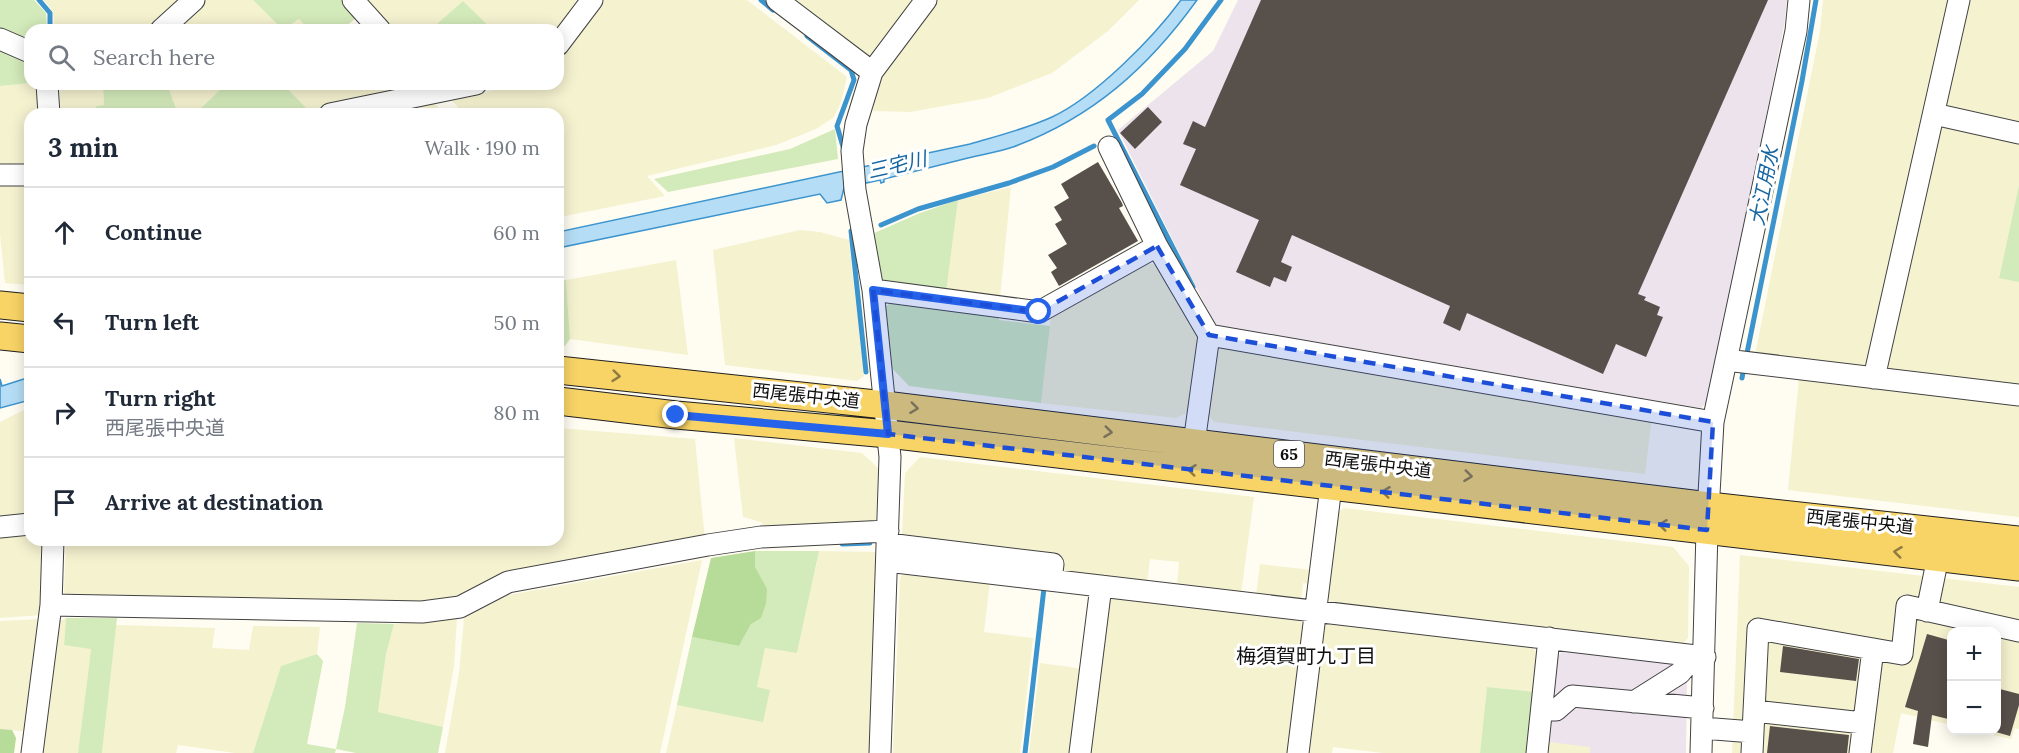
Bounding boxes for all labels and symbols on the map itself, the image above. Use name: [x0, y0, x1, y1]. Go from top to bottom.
water label: 大江用水: [1744, 142, 1784, 228]
water label: 三宅川: [865, 145, 931, 183]
route start: [1025, 298, 1051, 324]
one-way arrow: [612, 369, 621, 382]
street label: 西尾張中央道: [751, 378, 861, 413]
route end: [662, 401, 688, 427]
one-way arrow: [910, 402, 919, 414]
one-way arrow: [1103, 425, 1113, 438]
road number: 65: [1274, 441, 1304, 467]
street label: 西尾張中央道: [1323, 447, 1433, 482]
one-way arrow: [1188, 464, 1197, 477]
one-way arrow: [1464, 470, 1473, 482]
one-way arrow: [1381, 487, 1390, 499]
street label: 西尾張中央道: [1805, 504, 1915, 539]
one-way arrow: [1658, 519, 1668, 531]
one-way arrow: [1894, 547, 1903, 559]
district label: 梅須賀町九丁目: [1236, 643, 1376, 668]

